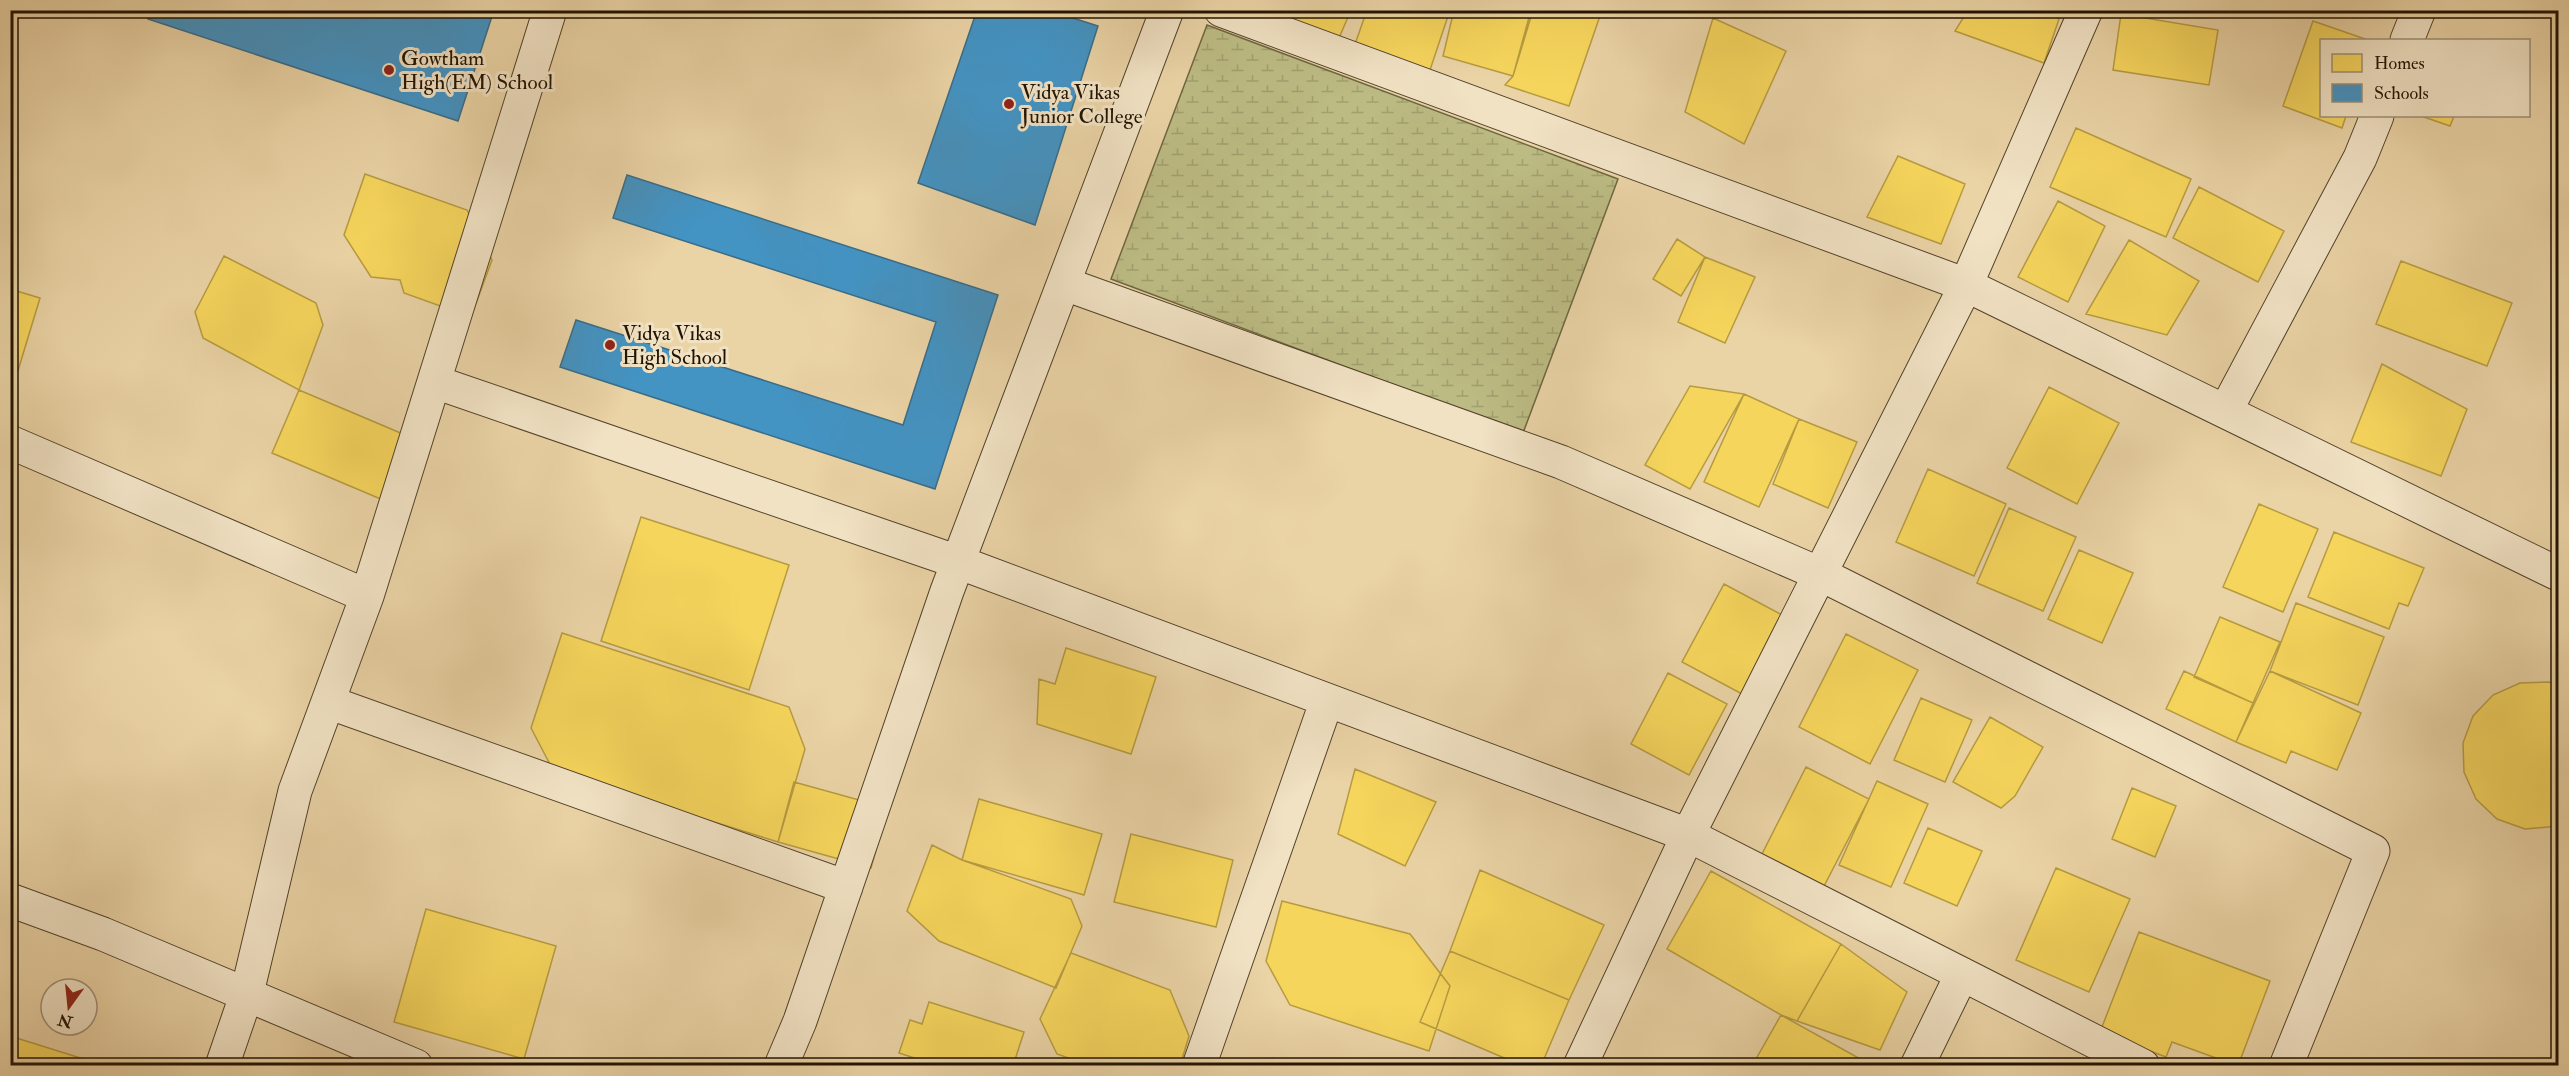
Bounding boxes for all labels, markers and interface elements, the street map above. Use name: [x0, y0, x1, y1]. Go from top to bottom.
legend: [2320, 39, 2530, 117]
place label: Gowtham High(EM) School: [401, 45, 554, 96]
text: Homes: [2374, 52, 2425, 75]
marker: Gowtham High(EM) School: [382, 63, 396, 77]
place label: Vidya Vikas Junior College: [1020, 79, 1143, 130]
text: Schools: [2374, 82, 2429, 105]
marker: Vidya Vikas Junior College: [1002, 97, 1016, 111]
place label: Vidya Vikas High School: [622, 320, 728, 371]
marker: Vidya Vikas High School: [603, 338, 617, 352]
north arrow: [39, 977, 99, 1037]
text: N: [55, 1009, 76, 1032]

